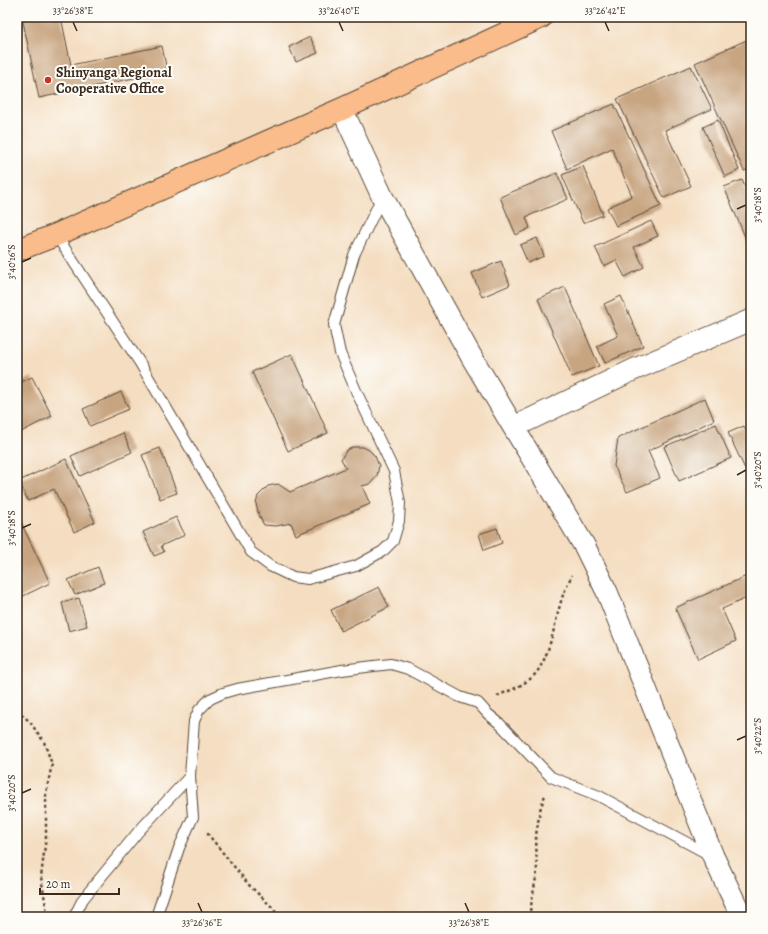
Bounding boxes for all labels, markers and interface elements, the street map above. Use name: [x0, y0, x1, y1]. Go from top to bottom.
text: 33°26'38"E: [53, 4, 93, 17]
text: 33°26'40"E: [318, 4, 360, 17]
text: 33°26'42"E: [585, 4, 625, 17]
place label: Shinyanga Regional Cooperative Office: [56, 63, 172, 98]
marker: Shinyanga Regional Cooperative Office: [43, 75, 53, 85]
text: 3°40'18"S: [751, 187, 764, 223]
text: 3°40'16"S: [5, 244, 18, 280]
text: 3°40'20"S: [751, 451, 764, 489]
text: 3°40'18"S: [5, 510, 18, 546]
text: 3°40'22"S: [751, 718, 764, 754]
text: 3°40'20"S: [5, 774, 18, 812]
scale bar: [40, 870, 119, 896]
text: 20 m: [46, 876, 70, 892]
text: 33°26'36"E: [182, 916, 222, 929]
text: 33°26'38"E: [449, 916, 489, 929]

